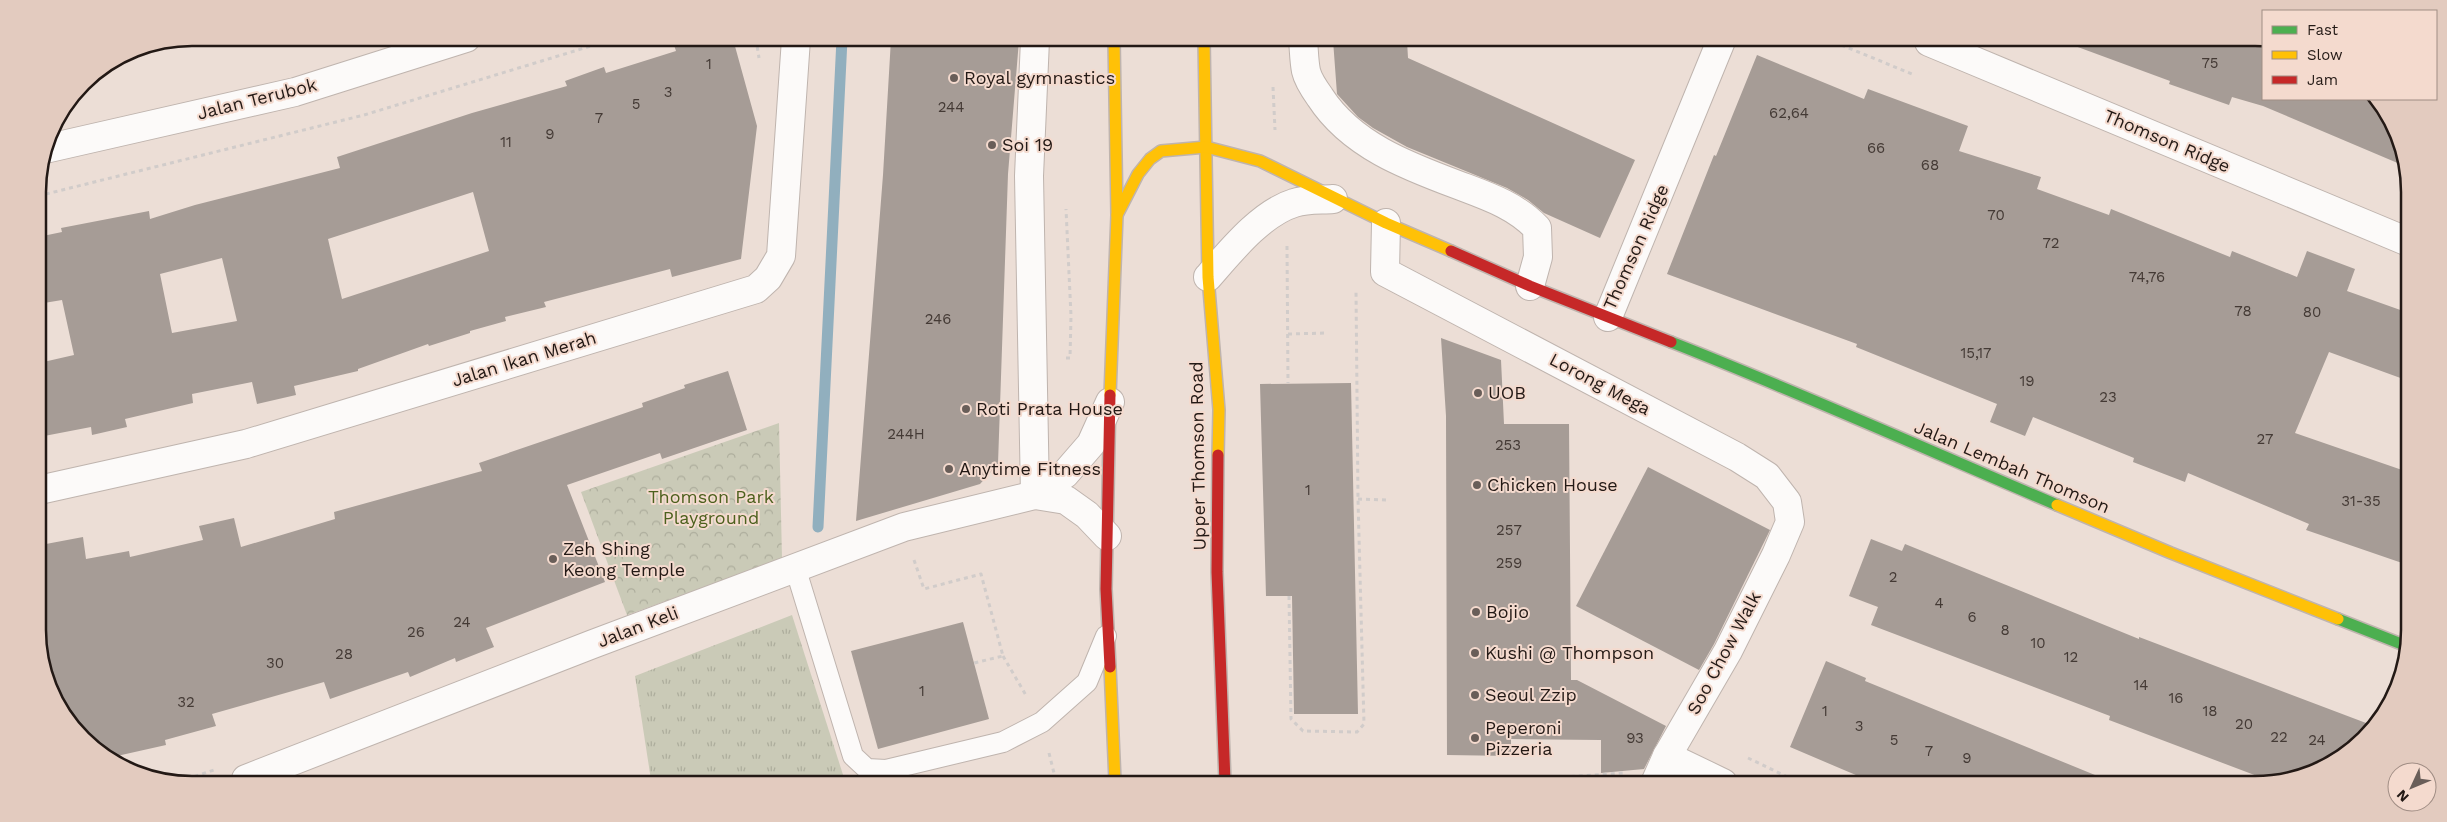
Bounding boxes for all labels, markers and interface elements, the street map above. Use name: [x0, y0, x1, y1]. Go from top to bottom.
legend: [2262, 10, 2437, 100]
text: Fast: [2307, 21, 2339, 39]
text: Slow: [2307, 46, 2343, 64]
house number: 75: [2201, 54, 2219, 72]
house number: 1: [706, 55, 712, 73]
place label: Royal gymnastics: [964, 67, 1115, 88]
text: Jam: [2307, 71, 2338, 89]
marker: Royal gymnastics: [948, 72, 960, 84]
street label: Jalan Terubok: [195, 74, 319, 124]
house number: 3: [664, 83, 672, 101]
house number: 5: [632, 95, 640, 113]
house number: 244: [938, 98, 964, 116]
house number: 62,64: [1769, 104, 1809, 122]
street label: Thomson Ridge: [2101, 104, 2233, 177]
house number: 7: [595, 109, 603, 127]
house number: 9: [545, 125, 555, 143]
house number: 11: [500, 133, 512, 151]
place label: Soi 19: [1002, 134, 1053, 155]
marker: Soi 19: [986, 139, 998, 151]
house number: 66: [1867, 139, 1885, 157]
house number: 68: [1921, 156, 1939, 174]
street label: Thomson Ridge: [1598, 181, 1673, 313]
house number: 70: [1987, 206, 2005, 224]
house number: 72: [2042, 234, 2060, 252]
house number: 74,76: [2129, 268, 2165, 286]
house number: 78: [2234, 302, 2252, 320]
house number: 80: [2303, 303, 2321, 321]
house number: 246: [925, 310, 951, 328]
street label: Jalan Ikan Merah: [449, 327, 599, 390]
house number: 15,17: [1960, 344, 1992, 362]
street label: Lorong Mega: [1546, 348, 1654, 419]
street label: Upper Thomson Road: [1185, 361, 1210, 551]
house number: 19: [2019, 372, 2035, 390]
place label: UOB: [1488, 382, 1526, 403]
marker: UOB: [1472, 387, 1484, 399]
house number: 23: [2099, 388, 2117, 406]
place label: Roti Prata House: [976, 398, 1123, 419]
marker: Roti Prata House: [960, 403, 972, 415]
street label: Jalan Lembah Thomson: [1911, 416, 2113, 517]
house number: 244H: [887, 425, 925, 443]
house number: 27: [2257, 430, 2273, 448]
house number: 253: [1495, 436, 1521, 454]
place label: Anytime Fitness: [959, 458, 1101, 479]
marker: Anytime Fitness: [943, 463, 955, 475]
place label: Chicken House: [1487, 474, 1618, 495]
marker: Chicken House: [1471, 479, 1483, 491]
house number: 1: [1305, 481, 1311, 499]
park label: Thomson Park Playground: [648, 486, 774, 528]
house number: 31-35: [2341, 492, 2381, 510]
house number: 257: [1496, 521, 1522, 539]
place label: Zeh Shing Keong Temple: [563, 538, 685, 580]
marker: Zeh Shing Keong Temple: [547, 553, 559, 565]
house number: 259: [1496, 554, 1522, 572]
house number: 2: [1889, 568, 1897, 586]
street label: Soo Chow Walk: [1682, 588, 1765, 718]
house number: 4: [1934, 594, 1944, 612]
place label: Bojio: [1486, 601, 1529, 622]
street label: Jalan Keli: [594, 602, 681, 652]
marker: Bojio: [1470, 606, 1482, 618]
house number: 6: [1967, 608, 1977, 626]
house number: 24: [453, 613, 471, 631]
house number: 8: [2000, 621, 2010, 639]
house number: 26: [407, 623, 425, 641]
house number: 10: [2030, 634, 2046, 652]
place label: Kushi @ Thompson: [1485, 642, 1654, 663]
house number: 28: [335, 645, 353, 663]
marker: Kushi @ Thompson: [1469, 647, 1481, 659]
house number: 12: [2064, 648, 2078, 666]
house number: 30: [266, 654, 284, 672]
house number: 14: [2133, 676, 2149, 694]
house number: 1: [919, 682, 925, 700]
place label: Seoul Zzip: [1485, 684, 1577, 705]
marker: Seoul Zzip: [1469, 689, 1481, 701]
house number: 16: [2169, 689, 2183, 707]
house number: 32: [177, 693, 195, 711]
house number: 1: [1822, 702, 1828, 720]
house number: 18: [2202, 702, 2218, 720]
house number: 20: [2235, 715, 2253, 733]
place label: Peperoni Pizzeria: [1485, 717, 1562, 759]
house number: 3: [1855, 717, 1863, 735]
house number: 22: [2270, 728, 2288, 746]
house number: 93: [1626, 729, 1644, 747]
house number: 5: [1890, 731, 1898, 749]
house number: 24: [2308, 731, 2326, 749]
marker: Peperoni Pizzeria: [1469, 732, 1481, 744]
house number: 7: [1925, 742, 1933, 760]
house number: 9: [1962, 749, 1972, 767]
north arrow: [2387, 762, 2437, 812]
text: N: [2393, 787, 2412, 805]

